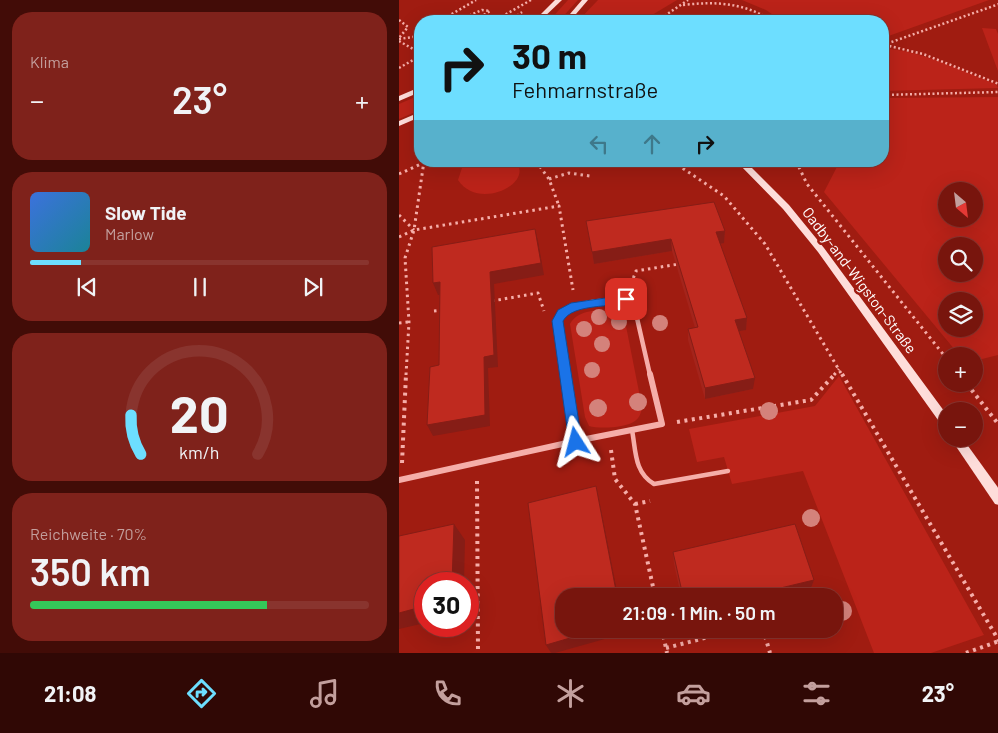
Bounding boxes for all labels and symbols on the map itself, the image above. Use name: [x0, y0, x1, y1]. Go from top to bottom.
north arrow: [938, 182, 983, 228]
street label: Oadby-and-Wigston-Straße: [799, 203, 921, 357]
pin: [605, 278, 647, 320]
position arrow: [549, 415, 601, 467]
speed limit sign: 30: [414, 572, 479, 637]

